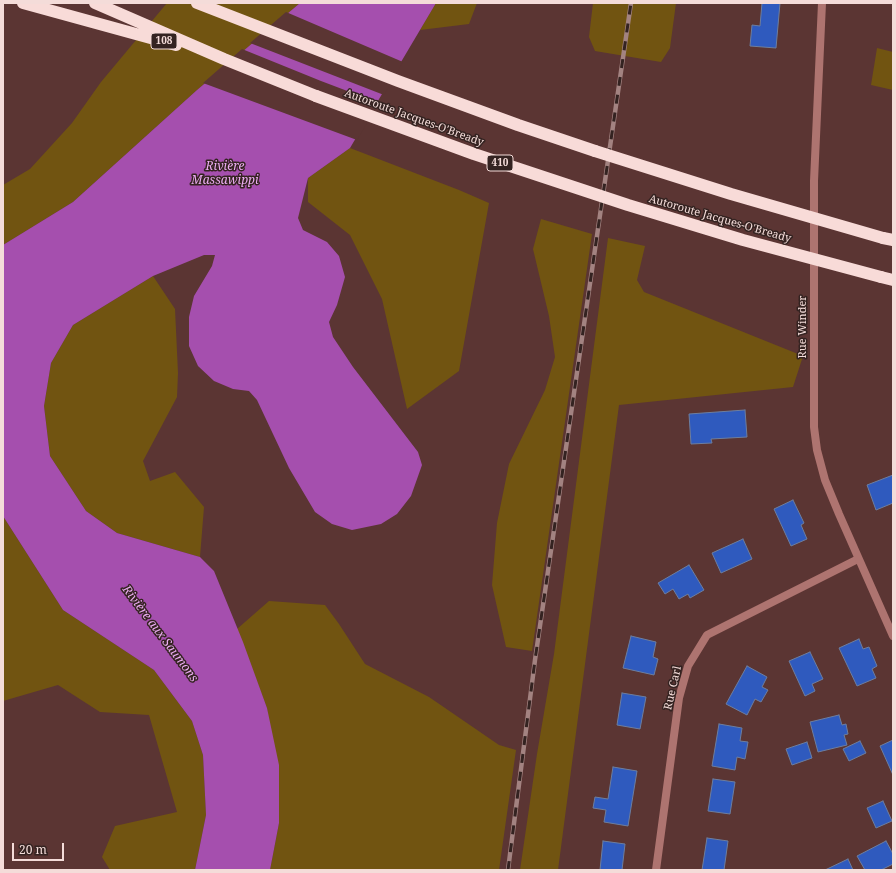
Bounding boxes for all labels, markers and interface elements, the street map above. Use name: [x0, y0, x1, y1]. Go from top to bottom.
road number: 108: [151, 33, 177, 49]
street label: Autoroute Jacques-O'Bready: [342, 87, 486, 149]
road number: 410: [487, 155, 513, 171]
water label: Rivière Massawippi: [191, 160, 259, 188]
street label: Autoroute Jacques-O'Bready: [647, 192, 793, 246]
street label: Rue Winder: [796, 296, 810, 358]
water label: Rivière aux Saumons: [119, 583, 201, 685]
street label: Rue Carl: [662, 665, 684, 711]
scale bar: [14, 835, 66, 861]
text: 20 m: [19, 841, 47, 858]

